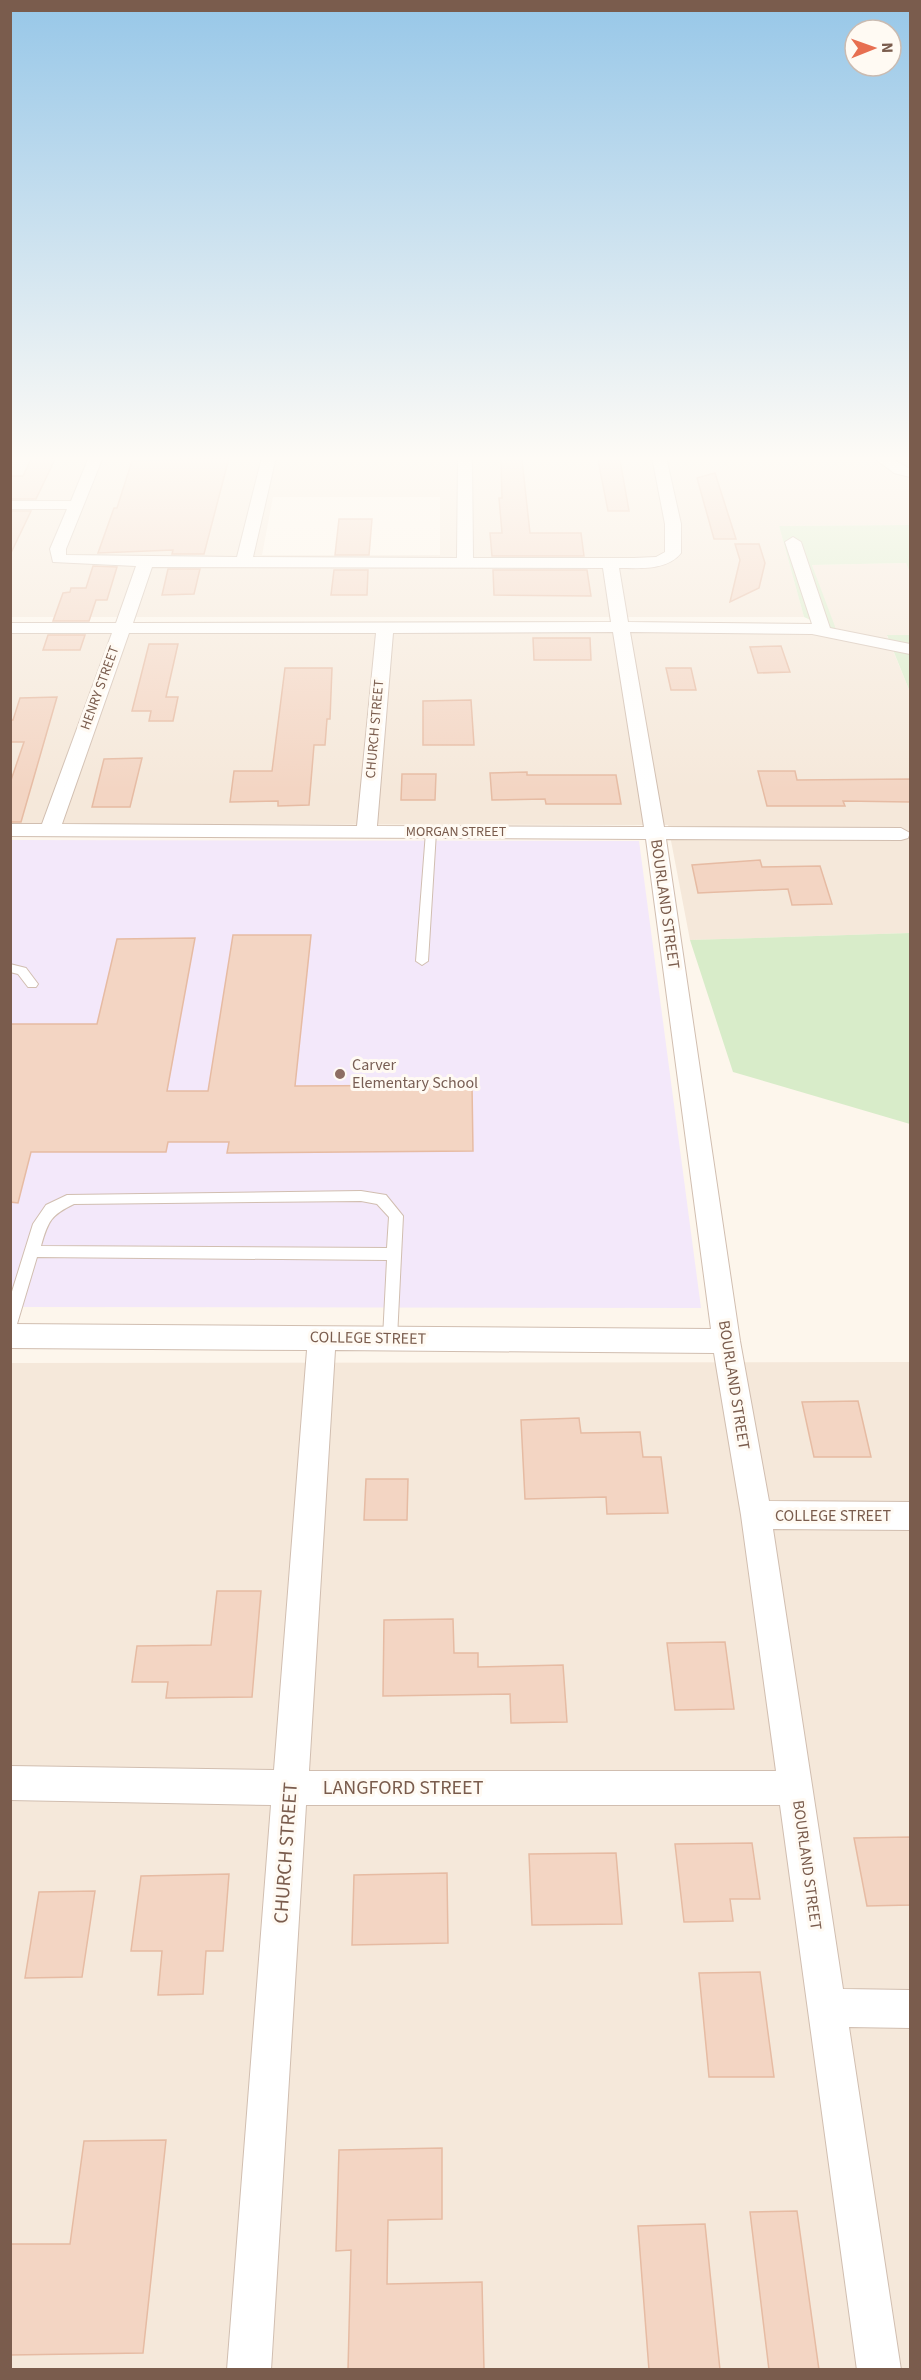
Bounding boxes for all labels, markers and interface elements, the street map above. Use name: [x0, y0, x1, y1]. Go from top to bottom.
north arrow: [843, 18, 903, 78]
text: N: [876, 42, 898, 53]
street label: HENRY STREET: [76, 643, 125, 733]
street label: CHURCH STREET: [361, 678, 389, 779]
street label: MORGAN STREET: [406, 822, 507, 842]
street label: BOURLAND STREET: [645, 838, 685, 971]
place label: Carver Elementary School: [352, 1054, 478, 1094]
marker: Carver Elementary School: [333, 1067, 347, 1081]
street label: BOURLAND STREET: [713, 1319, 755, 1452]
street label: COLLEGE STREET: [310, 1326, 427, 1350]
street label: COLLEGE STREET: [775, 1505, 891, 1527]
street label: LANGFORD STREET: [323, 1774, 484, 1802]
street label: CHURCH STREET: [267, 1781, 305, 1924]
street label: BOURLAND STREET: [787, 1799, 827, 1932]

